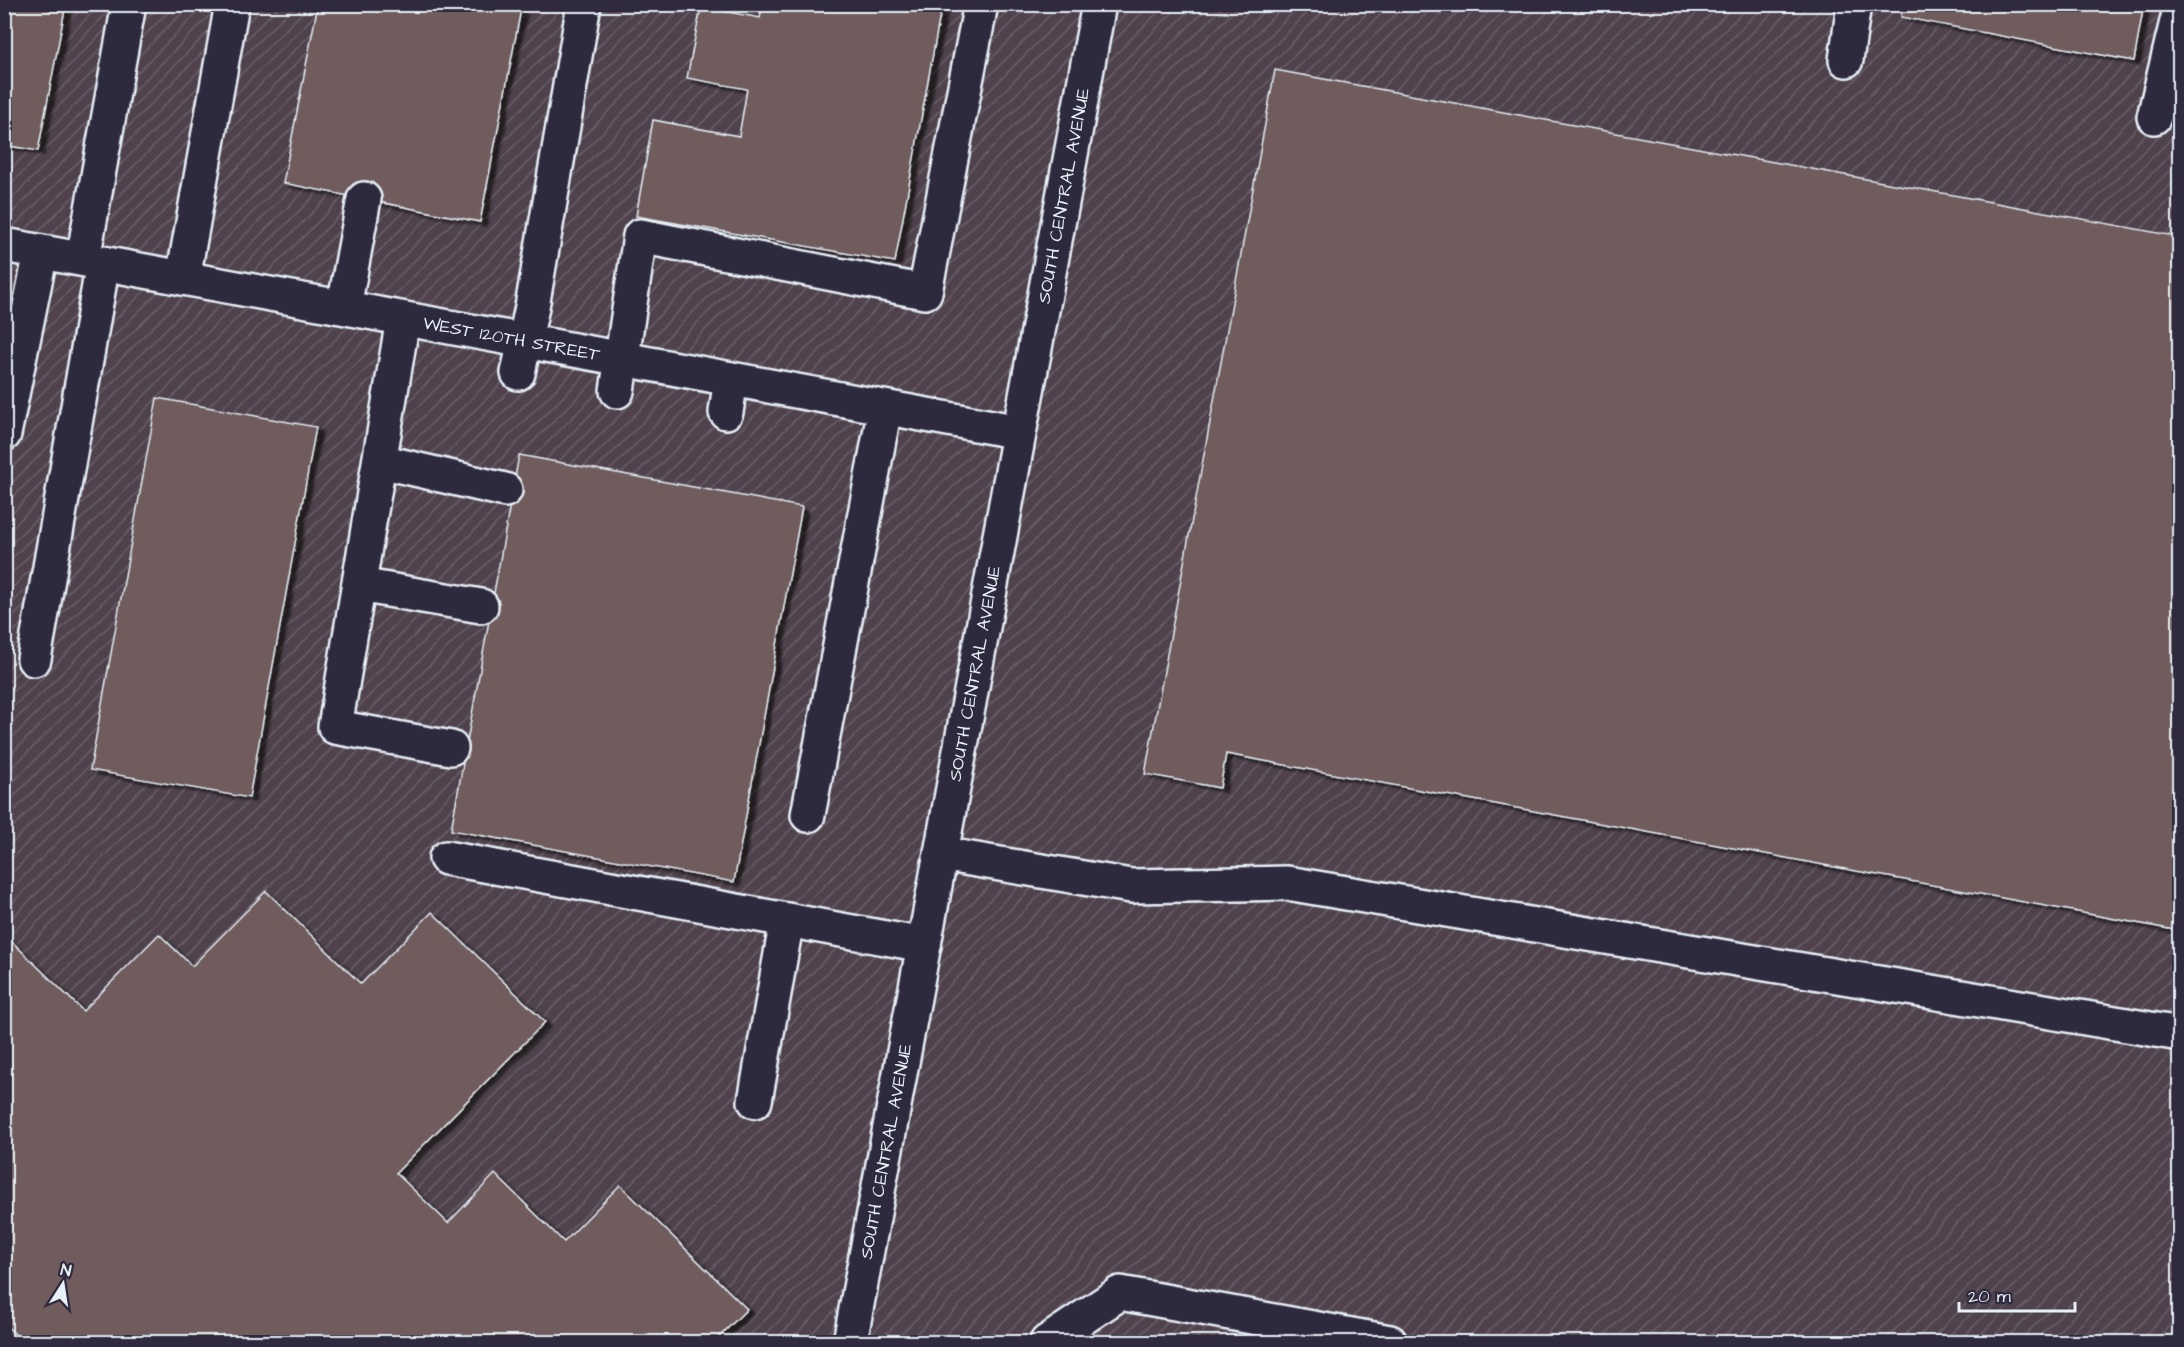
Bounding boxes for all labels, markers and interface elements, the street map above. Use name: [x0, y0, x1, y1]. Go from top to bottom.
street label: SOUTH CENTRAL AVENUE: [1032, 86, 1096, 306]
street label: WEST 120TH STREET: [421, 310, 602, 368]
street label: SOUTH CENTRAL AVENUE: [943, 563, 1007, 783]
street label: SOUTH CENTRAL AVENUE: [854, 1041, 918, 1261]
north arrow: [33, 1254, 93, 1314]
text: N: [59, 1259, 73, 1282]
scale bar: [1959, 1275, 2074, 1313]
text: 20 m: [1968, 1284, 2011, 1309]

